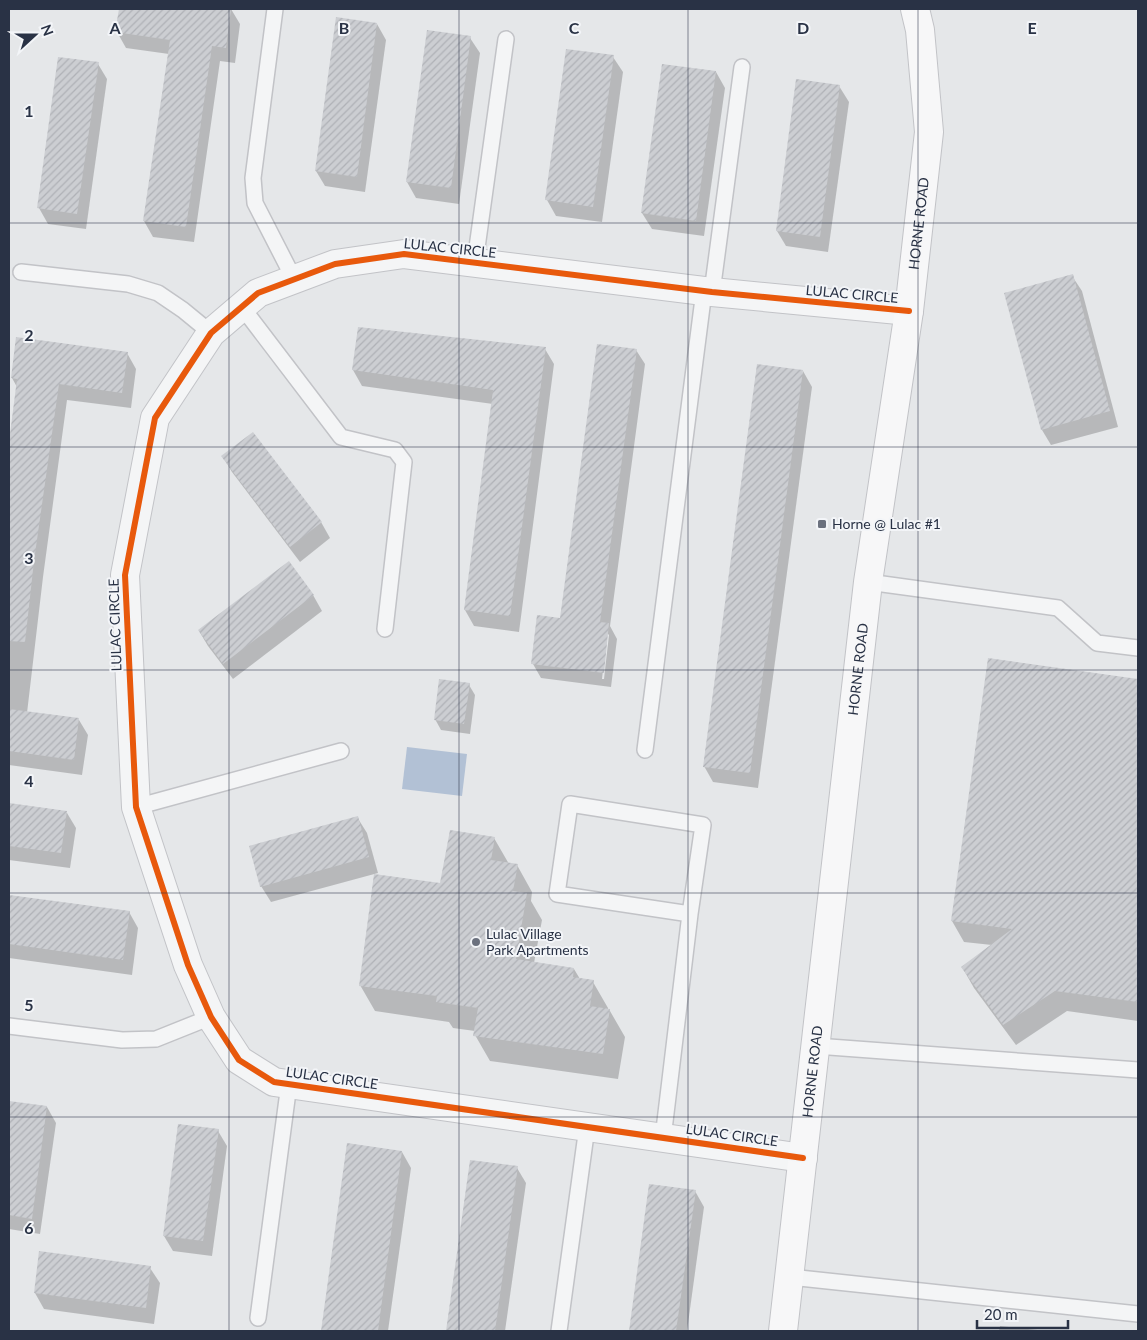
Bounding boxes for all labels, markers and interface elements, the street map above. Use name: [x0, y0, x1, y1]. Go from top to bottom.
north arrow: [10, 10, 60, 60]
text: A: [108, 18, 121, 37]
text: B: [339, 18, 349, 37]
text: C: [569, 18, 580, 37]
text: D: [797, 18, 809, 37]
text: E: [1027, 18, 1037, 37]
text: N: [38, 22, 57, 38]
text: 1: [24, 101, 34, 120]
street label: HORNE ROAD: [905, 176, 932, 270]
street label: LULAC CIRCLE: [403, 234, 497, 261]
street label: LULAC CIRCLE: [805, 281, 899, 306]
text: 2: [24, 325, 34, 344]
place label: Horne @ Lulac #1: [832, 515, 941, 532]
marker: Horne @ Lulac #1: [816, 518, 828, 530]
text: 3: [24, 548, 34, 567]
street label: LULAC CIRCLE: [104, 578, 125, 672]
street label: HORNE ROAD: [844, 622, 871, 716]
text: 4: [24, 771, 34, 790]
place label: Lulac Village Park Apartments: [486, 925, 589, 958]
marker: Lulac Village Park Apartments: [470, 936, 482, 948]
text: 5: [24, 995, 34, 1014]
street label: HORNE ROAD: [798, 1025, 826, 1119]
street label: LULAC CIRCLE: [285, 1063, 379, 1092]
street label: LULAC CIRCLE: [685, 1120, 779, 1149]
text: 6: [24, 1218, 34, 1237]
scale bar: [977, 1298, 1068, 1330]
text: 20 m: [984, 1305, 1018, 1323]

